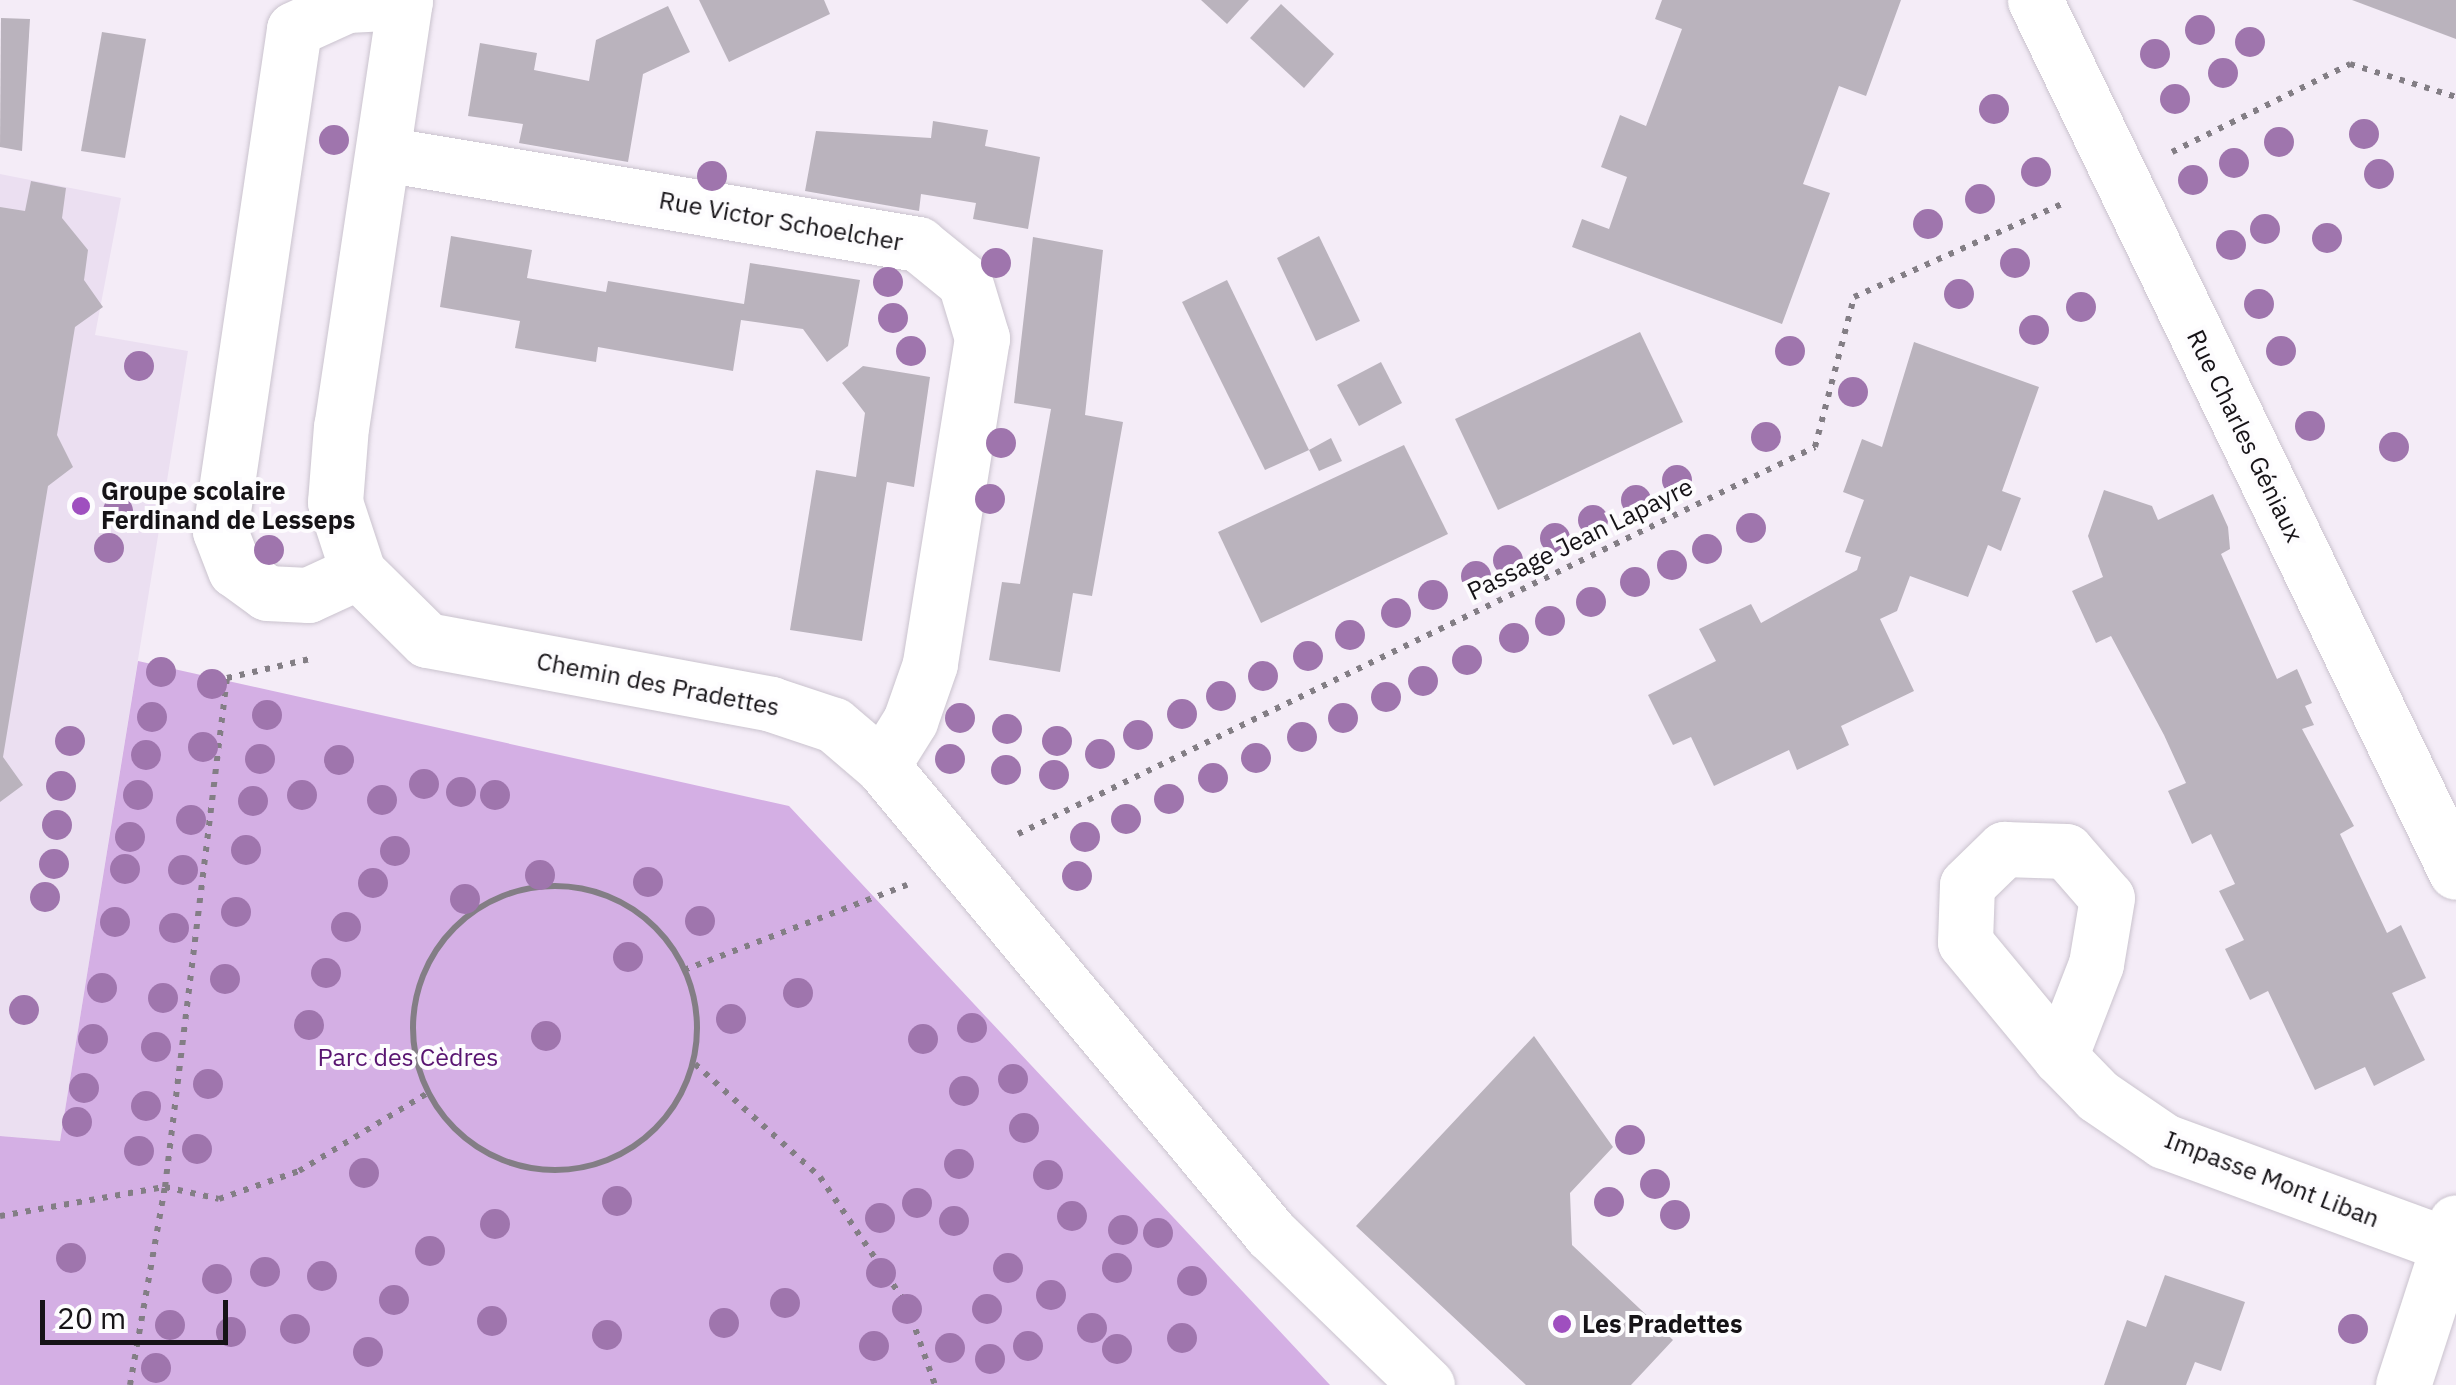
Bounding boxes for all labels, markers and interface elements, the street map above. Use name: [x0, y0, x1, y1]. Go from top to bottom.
street label: Rue Victor Schoelcher: [657, 185, 905, 257]
street label: Rue Charles Géniaux: [2181, 325, 2309, 547]
street label: Passage Jean Lapayre: [1462, 471, 1698, 607]
place label: Groupe scolaire Ferdinand de Lesseps: [101, 477, 355, 536]
marker: Groupe scolaire Ferdinand de Lesseps: [70, 495, 92, 517]
street label: Chemin des Pradettes: [534, 646, 782, 722]
park label: Parc des Cèdres: [318, 1042, 498, 1072]
street label: Impasse Mont Liban: [2160, 1124, 2384, 1234]
scale bar: [45, 1280, 232, 1342]
text: 20 m: [57, 1298, 126, 1337]
place label: Les Pradettes: [1582, 1309, 1742, 1339]
marker: Les Pradettes: [1551, 1313, 1573, 1335]

